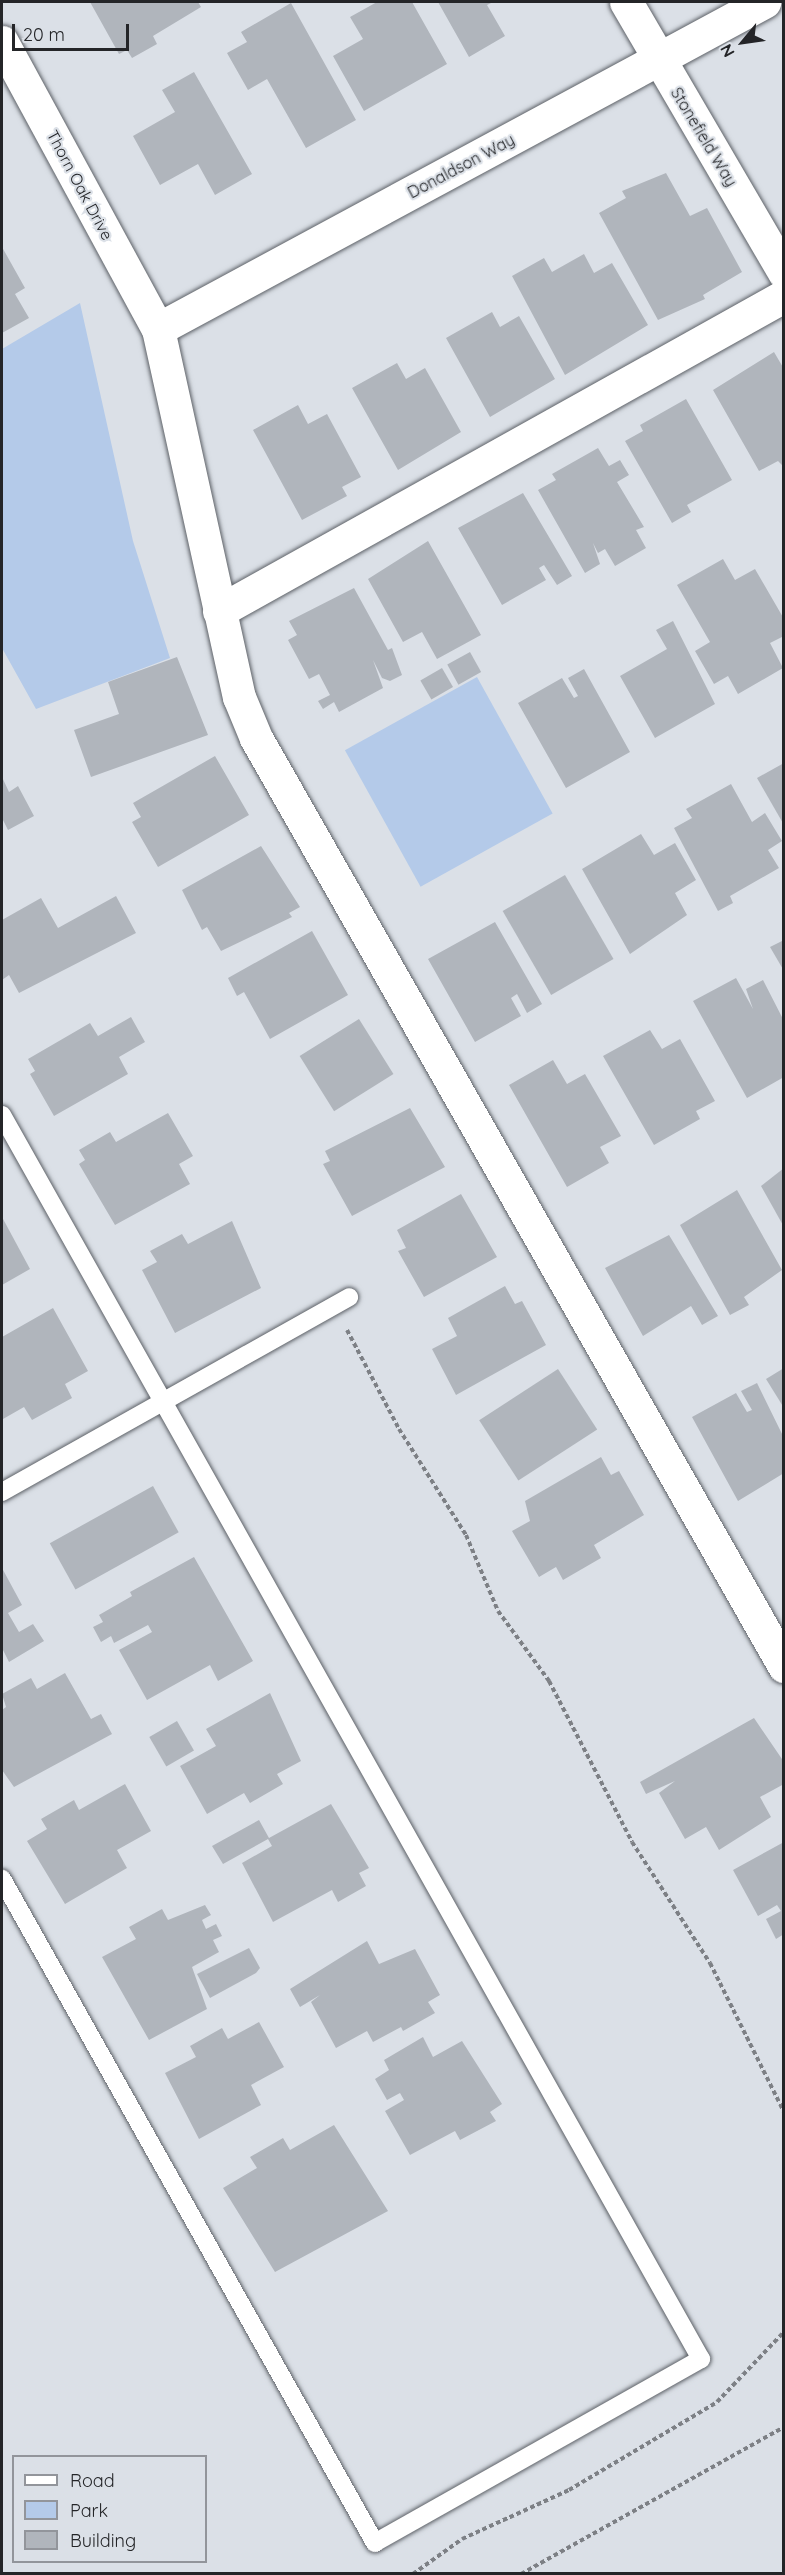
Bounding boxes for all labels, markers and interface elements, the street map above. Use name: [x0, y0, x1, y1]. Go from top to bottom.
scale bar: [15, 12, 132, 50]
north arrow: [713, 12, 773, 72]
text: 20 m: [23, 23, 65, 46]
text: N: [716, 41, 739, 61]
street label: Stonefield Way: [667, 84, 741, 190]
street label: Thorn Oak Drive: [43, 127, 117, 243]
street label: Donaldson Way: [404, 130, 518, 202]
legend: [12, 2455, 207, 2563]
text: Road: [70, 2469, 115, 2492]
text: Park: [70, 2499, 108, 2522]
text: Building: [70, 2529, 136, 2552]

